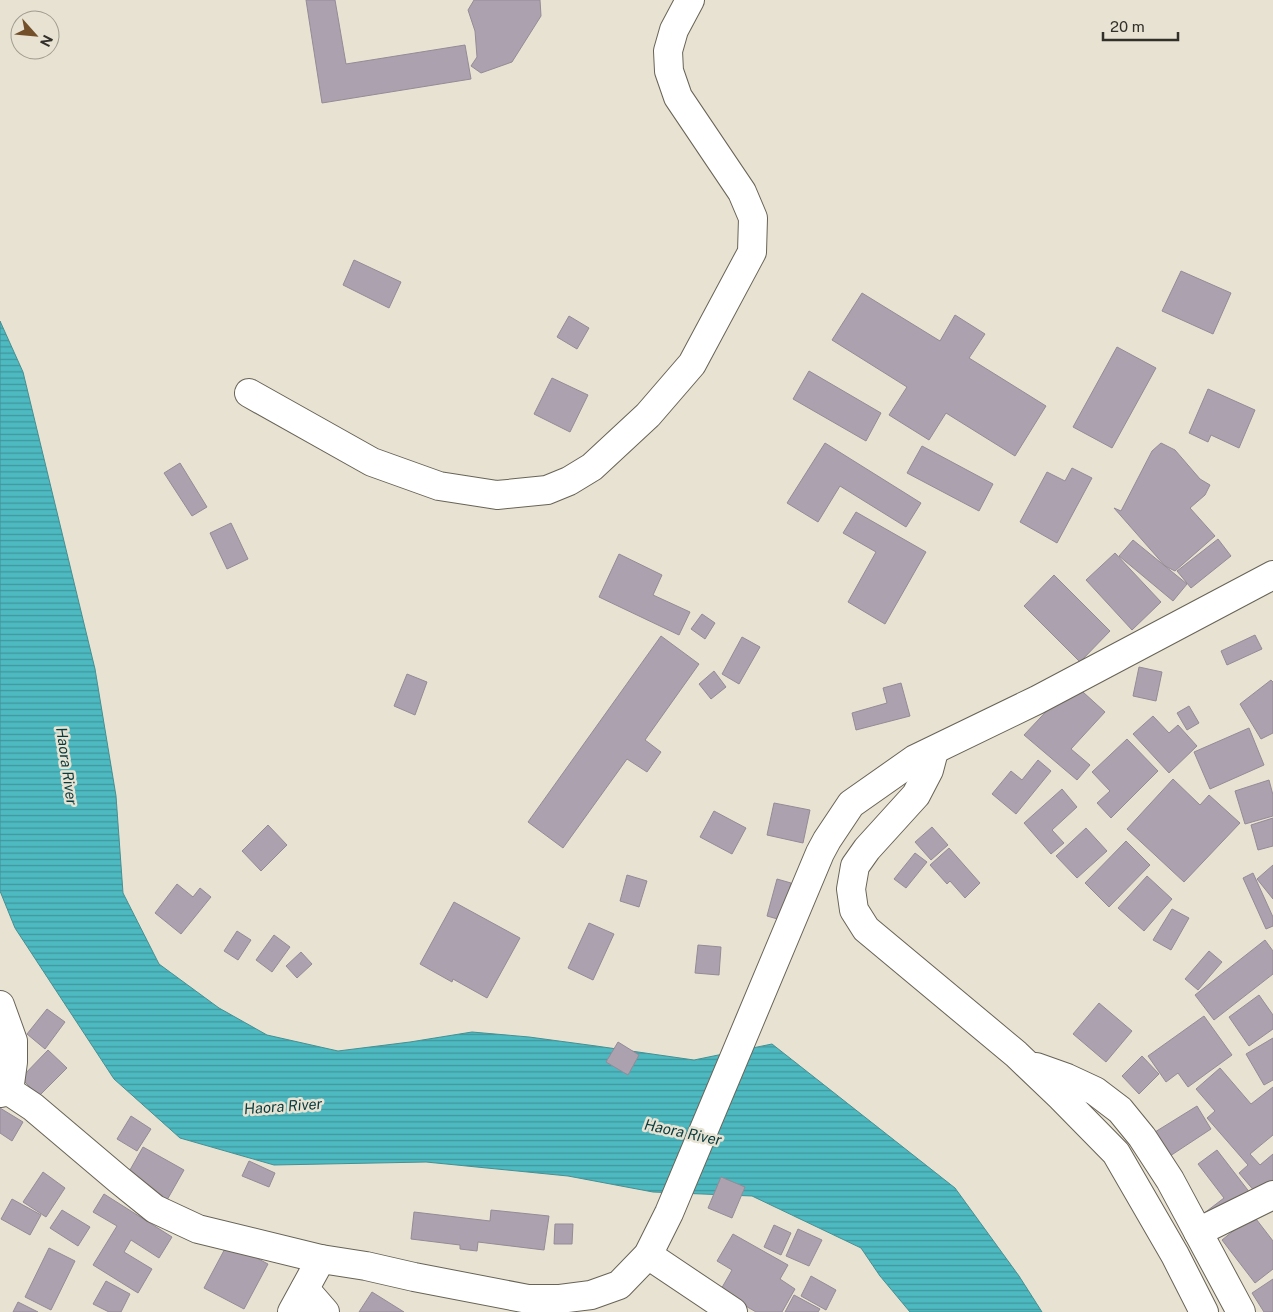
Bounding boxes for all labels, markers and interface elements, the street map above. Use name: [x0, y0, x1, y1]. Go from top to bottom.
north arrow: [10, 10, 60, 60]
scale bar: [1103, 10, 1178, 42]
text: 20 m: [1110, 18, 1145, 35]
text: N: [37, 32, 56, 49]
water label: Haora River: [53, 726, 81, 806]
water label: Haora River: [243, 1095, 323, 1117]
water label: Haora River: [643, 1116, 723, 1149]

